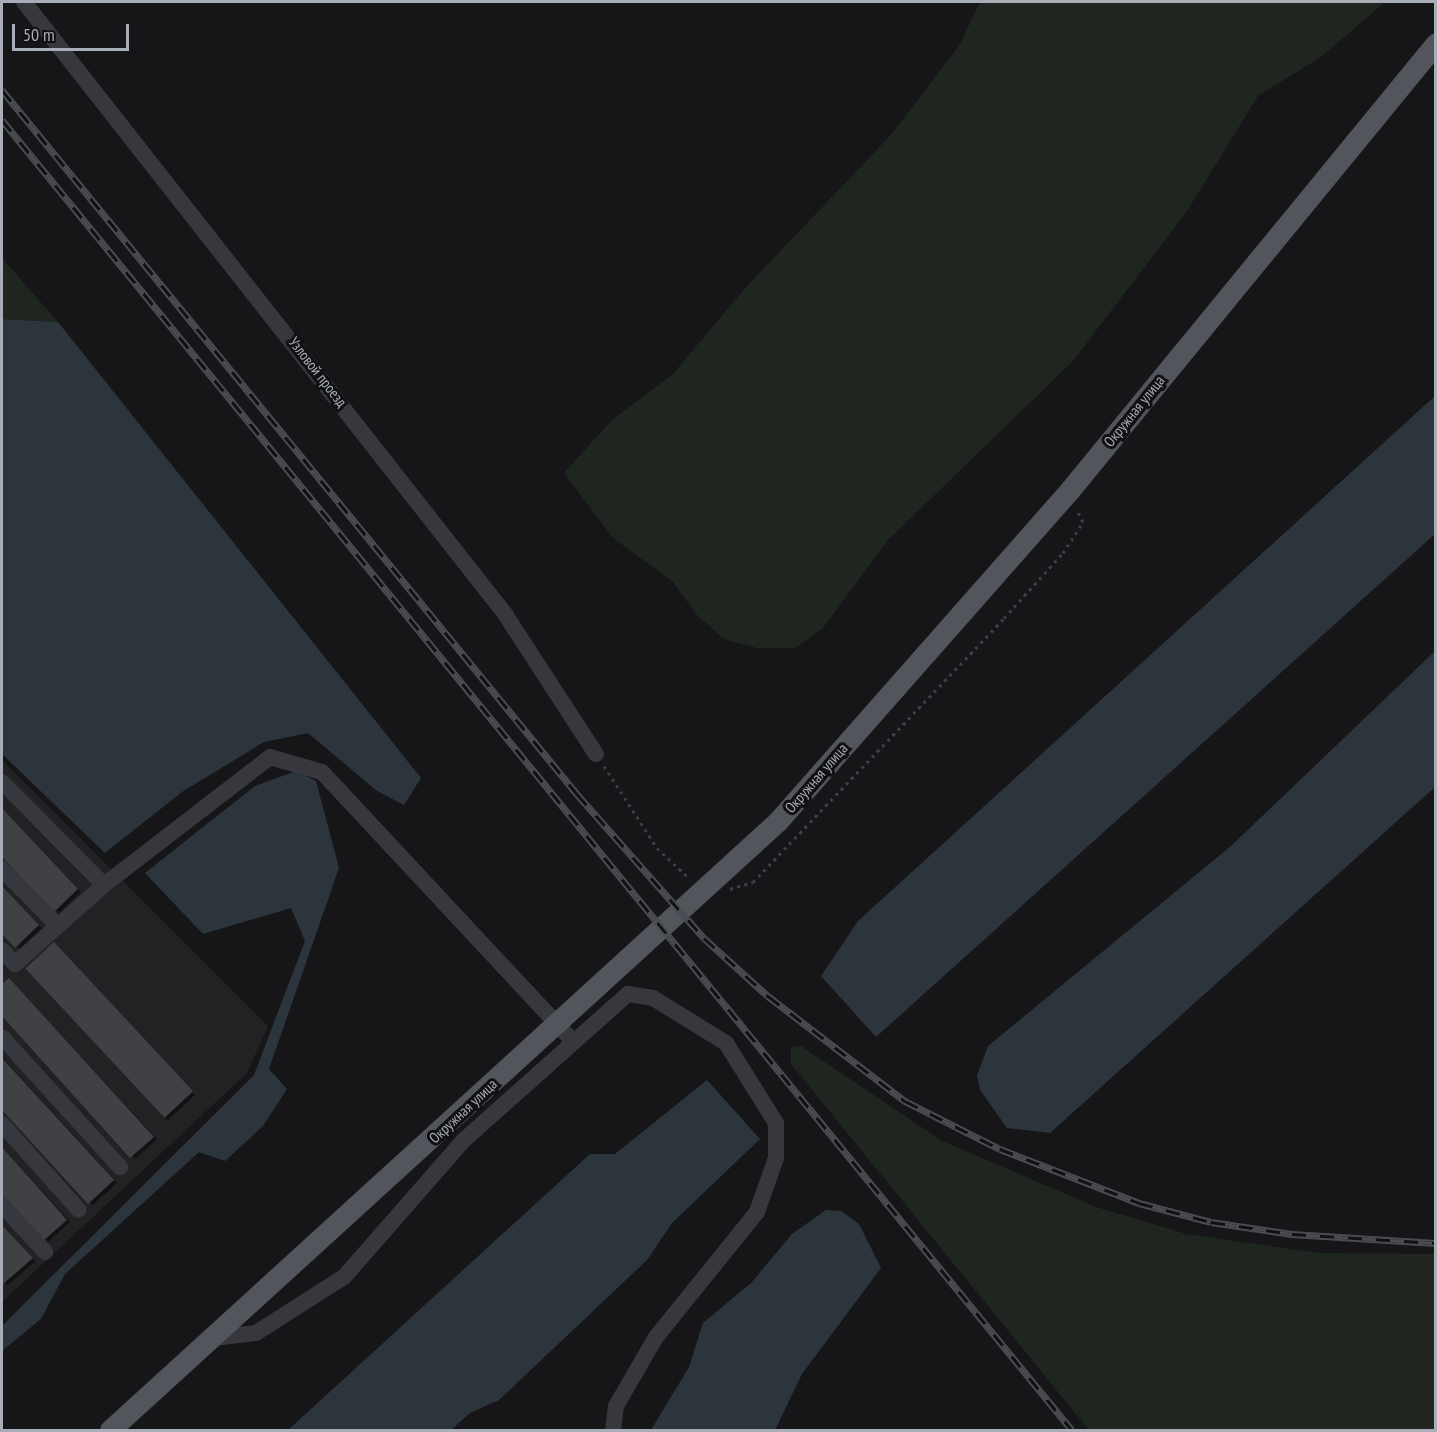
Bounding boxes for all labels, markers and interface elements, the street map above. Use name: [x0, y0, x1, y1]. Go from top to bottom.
scale bar: [15, 12, 132, 50]
text: 50 m: [23, 23, 55, 46]
street label: Узловой проезд: [285, 333, 351, 411]
street label: Окружная улица: [1100, 372, 1168, 450]
street label: Окружная улица: [781, 740, 851, 816]
street label: Окружная улица: [425, 1075, 501, 1147]

